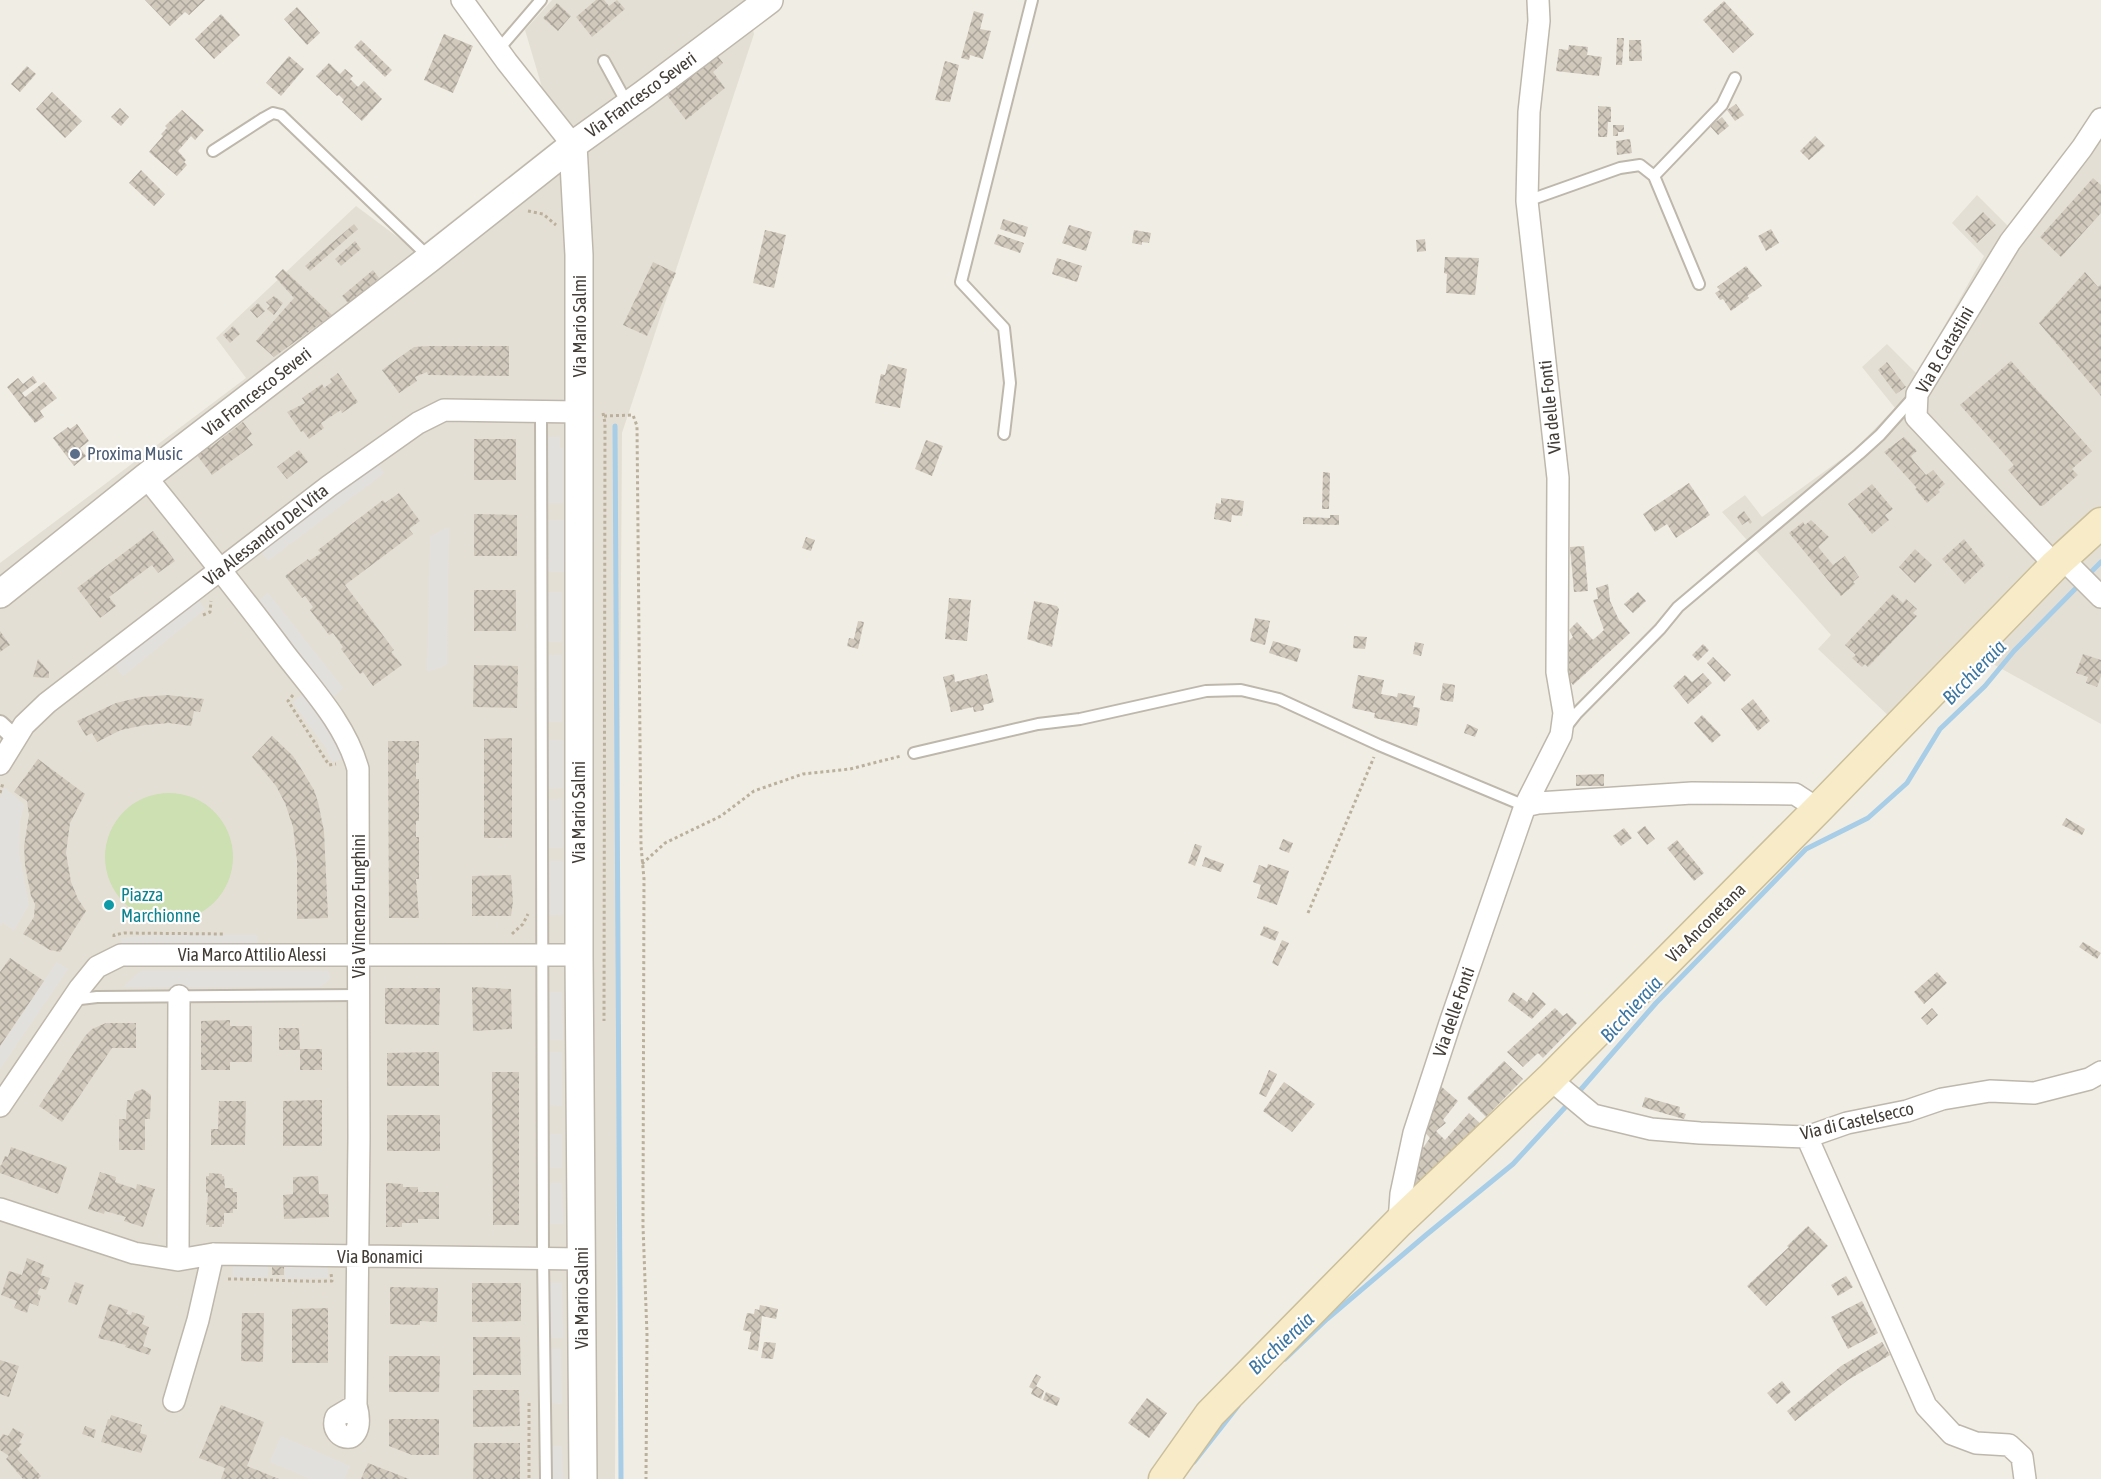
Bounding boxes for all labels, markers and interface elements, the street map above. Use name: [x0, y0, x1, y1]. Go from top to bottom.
street label: Via Francesco Severi: [581, 47, 700, 142]
street label: Via Mario Salmi: [569, 275, 590, 377]
street label: Via B. Catastini: [1911, 303, 1978, 397]
street label: Via Francesco Severi: [198, 343, 315, 440]
street label: Via delle Fonti: [1534, 359, 1565, 455]
place label: Proxima Music: [87, 443, 183, 464]
marker: Proxima Music: [68, 447, 82, 461]
street label: Via Alessandro Del Vita: [199, 480, 332, 590]
water label: Bicchieraia: [1937, 635, 2010, 709]
street label: Via Mario Salmi: [568, 761, 589, 863]
street label: Via Vincenzo Funghini: [348, 834, 369, 978]
street label: Via Anconetana: [1661, 878, 1750, 967]
place label: Piazza Marchionne: [121, 884, 200, 926]
marker: Piazza Marchionne: [102, 898, 116, 912]
street label: Via Marco Attilio Alessi: [178, 944, 326, 965]
street label: Via delle Fonti: [1428, 964, 1479, 1060]
water label: Bicchieraia: [1595, 971, 1666, 1046]
street label: Via di Castelsecco: [1798, 1097, 1916, 1144]
street label: Via Bonamici: [337, 1246, 423, 1267]
street label: Via Mario Salmi: [571, 1247, 592, 1349]
water label: Bicchieraia: [1243, 1307, 1318, 1379]

